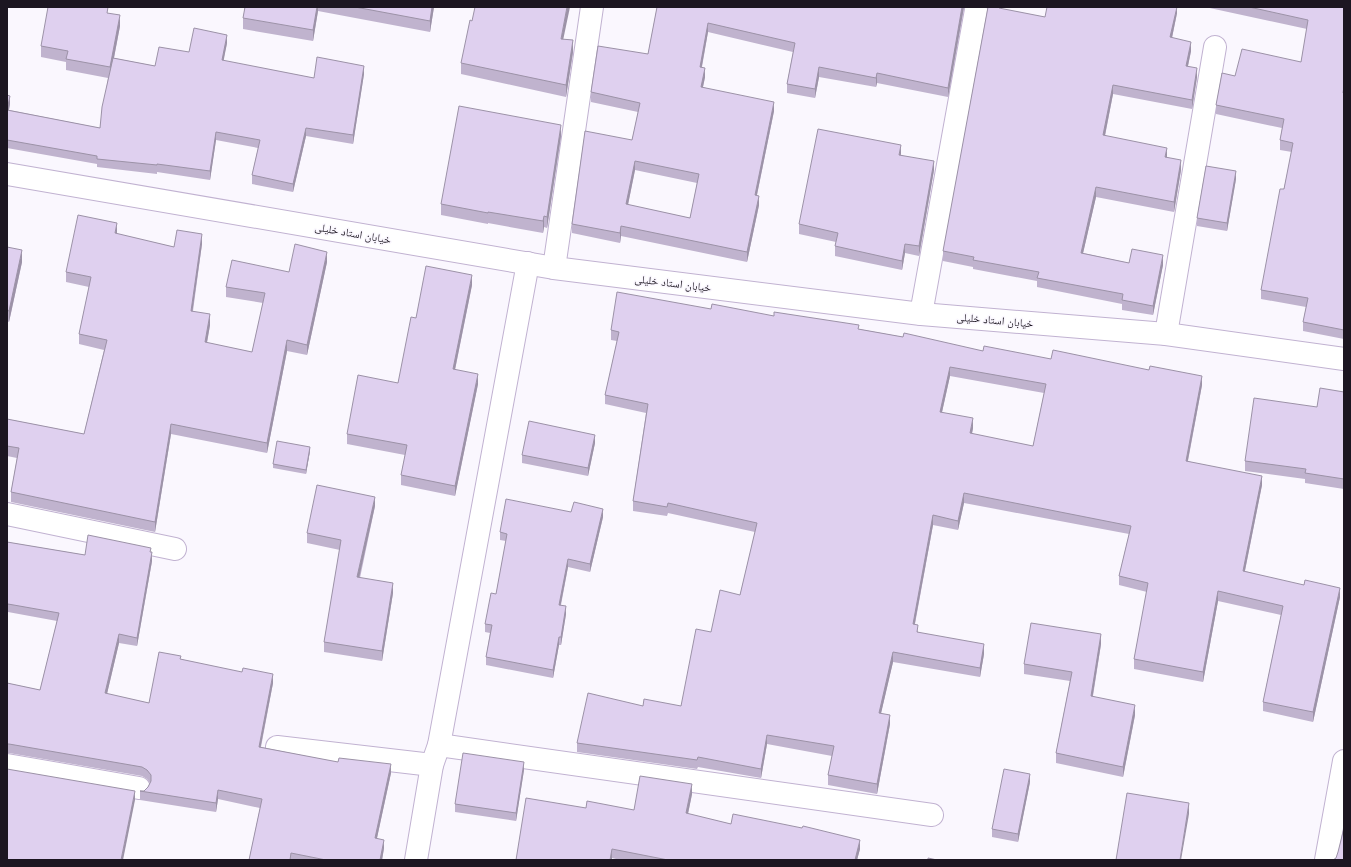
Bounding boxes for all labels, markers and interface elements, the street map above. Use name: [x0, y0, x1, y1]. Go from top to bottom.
street label: خیابان استاد خلیلی: [314, 220, 392, 247]
street label: خیابان استاد خلیلی: [634, 272, 712, 295]
street label: خیابان استاد خلیلی: [956, 311, 1034, 330]

